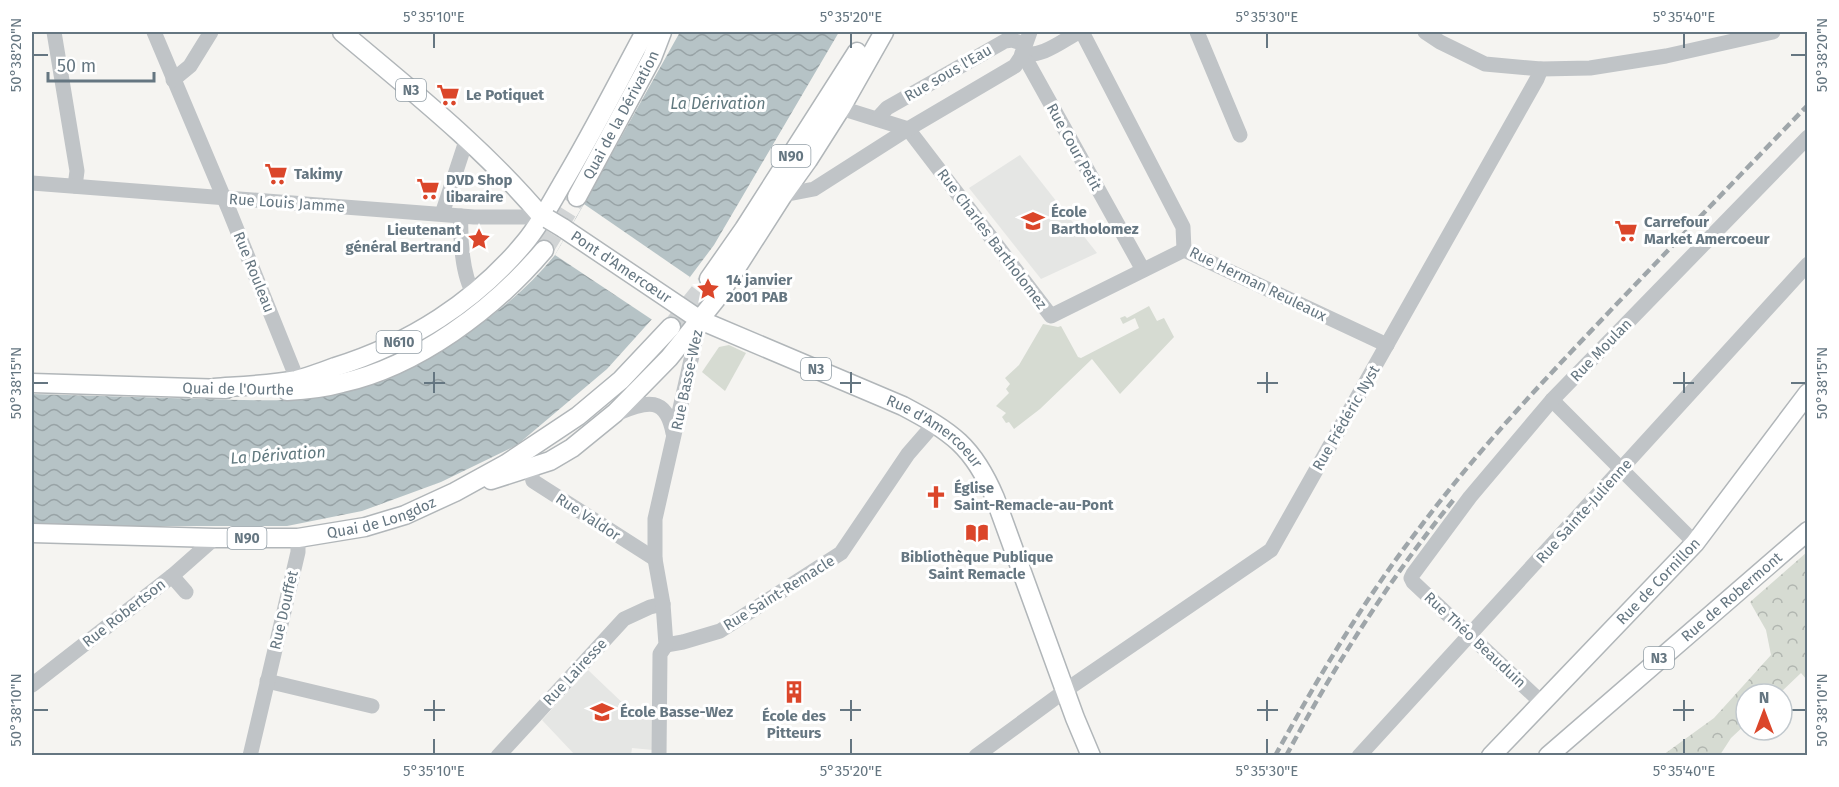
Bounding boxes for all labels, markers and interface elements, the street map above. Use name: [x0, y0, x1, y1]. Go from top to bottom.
text: 5°35'10"E: [403, 8, 465, 26]
text: 5°35'20"E: [820, 8, 882, 26]
text: 5°35'30"E: [1236, 8, 1298, 26]
text: 5°35'40"E: [1653, 8, 1715, 26]
text: 50°38'20"N: [7, 18, 25, 92]
text: 50°38'20"N: [1813, 18, 1831, 92]
street label: Rue sous l'Eau: [901, 41, 995, 105]
scale bar: [48, 45, 154, 83]
street label: Quai de la Dérivation: [579, 48, 663, 183]
text: 50 m: [57, 55, 96, 77]
road number: N3: [396, 79, 426, 101]
supermarket icon: Le Potiquet: [435, 82, 461, 108]
place label: Le Potiquet: [466, 86, 544, 104]
water label: La Dérivation: [670, 94, 766, 113]
street label: Rue Cour Petit: [1043, 100, 1106, 194]
road number: N90: [772, 145, 810, 167]
supermarket icon: Takimy: [263, 161, 289, 187]
place label: Takimy: [294, 165, 343, 183]
street label: Rue Charles Bartholomez: [933, 165, 1051, 313]
place label: DVD Shop libaraire: [446, 171, 513, 206]
supermarket icon: DVD Shop libaraire: [415, 176, 441, 202]
street label: Rue Louis Jamme: [228, 190, 346, 216]
place label: École Bartholomez: [1051, 203, 1139, 238]
school or university icon: École Bartholomez: [1020, 208, 1046, 234]
place label: Carrefour Market Amercoeur: [1644, 213, 1771, 248]
supermarket icon: Carrefour Market Amercoeur: [1613, 218, 1639, 244]
place label: Lieutenant général Bertrand: [346, 221, 461, 256]
place icon: Lieutenant général Bertrand: [466, 226, 492, 252]
street label: Pont d'Amercœur: [567, 227, 675, 307]
street label: Rue Rouleau: [230, 229, 278, 315]
street label: Rue Herman Reuleaux: [1187, 243, 1330, 325]
place label: 14 janvier 2001 PAB: [726, 271, 793, 306]
place icon: 14 janvier 2001 PAB: [695, 276, 721, 302]
street label: Rue Moulan: [1567, 315, 1635, 385]
street label: Rue Basse-Wez: [668, 328, 707, 432]
road number: N610: [376, 331, 422, 353]
text: 50°38'15"N: [7, 347, 25, 419]
text: 50°38'15"N: [1813, 347, 1831, 419]
road number: N3: [801, 358, 831, 380]
street label: Rue Frédéric Nyst: [1309, 362, 1384, 474]
street label: Quai de l'Ourthe: [182, 379, 294, 399]
street label: Rue d'Amercoeur: [884, 391, 986, 471]
water label: La Dérivation: [230, 442, 326, 468]
street label: Rue Sainte-Julienne: [1532, 455, 1636, 567]
place label: Église Saint-Remacle-au-Pont: [954, 479, 1114, 514]
church icon: Église Saint-Remacle-au-Pont: [923, 484, 949, 510]
street label: Rue Valdor: [552, 489, 624, 545]
street label: Quai de Longdoz: [326, 493, 439, 542]
library icon: Bibliothèque Publique Saint Remacle: [964, 520, 990, 546]
road number: N90: [228, 527, 266, 549]
street label: Rue de Cornillon: [1613, 534, 1704, 628]
place label: Bibliothèque Publique Saint Remacle: [901, 548, 1053, 583]
street label: Rue de Robermont: [1678, 548, 1786, 646]
street label: Rue Saint-Remacle: [720, 551, 838, 635]
street label: Rue Douffet: [266, 568, 302, 651]
street label: Rue Robertson: [79, 575, 169, 651]
street label: Rue Théo Beauduin: [1421, 588, 1529, 692]
street label: Rue Lairesse: [539, 635, 611, 709]
road number: N3: [1644, 647, 1674, 669]
text: 50°38'10"N: [7, 673, 25, 747]
text: 50°38'10"N: [1813, 673, 1831, 747]
building icon: École des Pitteurs: [781, 679, 807, 705]
north arrow: [1734, 682, 1794, 742]
text: N: [1759, 688, 1769, 707]
school or university icon: École Basse-Wez: [589, 699, 615, 725]
place label: École Basse-Wez: [620, 703, 733, 721]
place label: École des Pitteurs: [762, 707, 826, 742]
text: 5°35'10"E: [403, 762, 465, 780]
text: 5°35'20"E: [820, 762, 882, 780]
text: 5°35'30"E: [1236, 762, 1298, 780]
text: 5°35'40"E: [1653, 762, 1715, 780]

